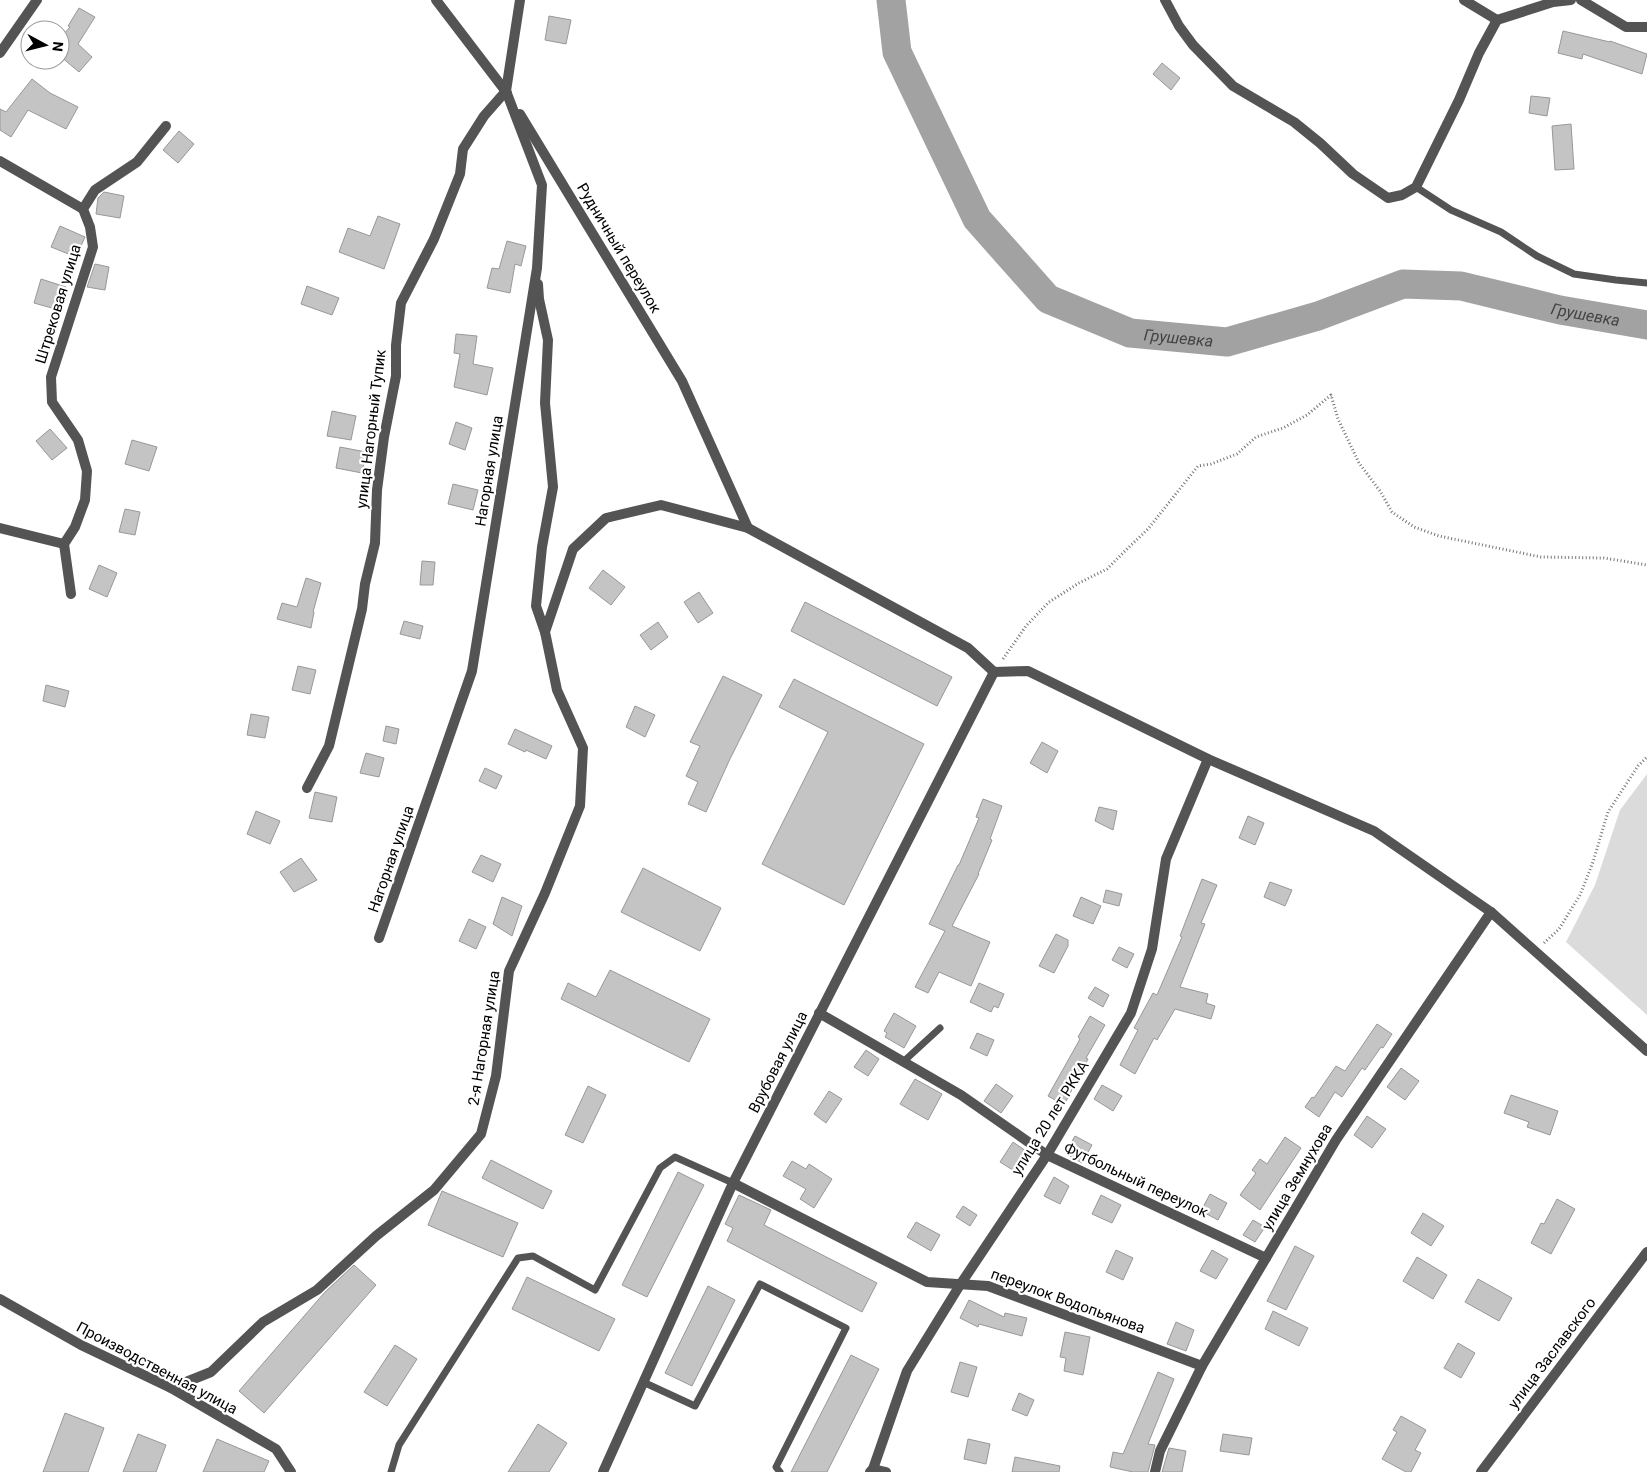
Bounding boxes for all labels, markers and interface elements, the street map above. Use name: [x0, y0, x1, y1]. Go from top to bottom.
north arrow: [20, 20, 70, 70]
text: N: [49, 41, 66, 52]
street label: Рудничный переулок: [573, 180, 665, 316]
street label: Штрековая улица: [31, 242, 85, 366]
water label: Грушевка: [1549, 299, 1621, 330]
water label: Грушевка: [1143, 325, 1214, 351]
street label: улица Нагорный Тупик: [352, 348, 390, 510]
street label: Нагорная улица: [471, 414, 507, 528]
street label: Нагорная улица: [364, 803, 418, 915]
street label: 2-я Нагорная улица: [464, 969, 504, 1107]
street label: Врубовая улица: [745, 1008, 811, 1116]
street label: улица 20 лет РККА: [1008, 1057, 1093, 1179]
street label: улица Земнухова: [1258, 1120, 1336, 1234]
street label: Футбольный переулок: [1061, 1139, 1211, 1221]
street label: переулок Водопьянова: [988, 1265, 1148, 1337]
street label: улица Заславского: [1504, 1294, 1600, 1412]
street label: Производственная улица: [73, 1318, 241, 1418]

